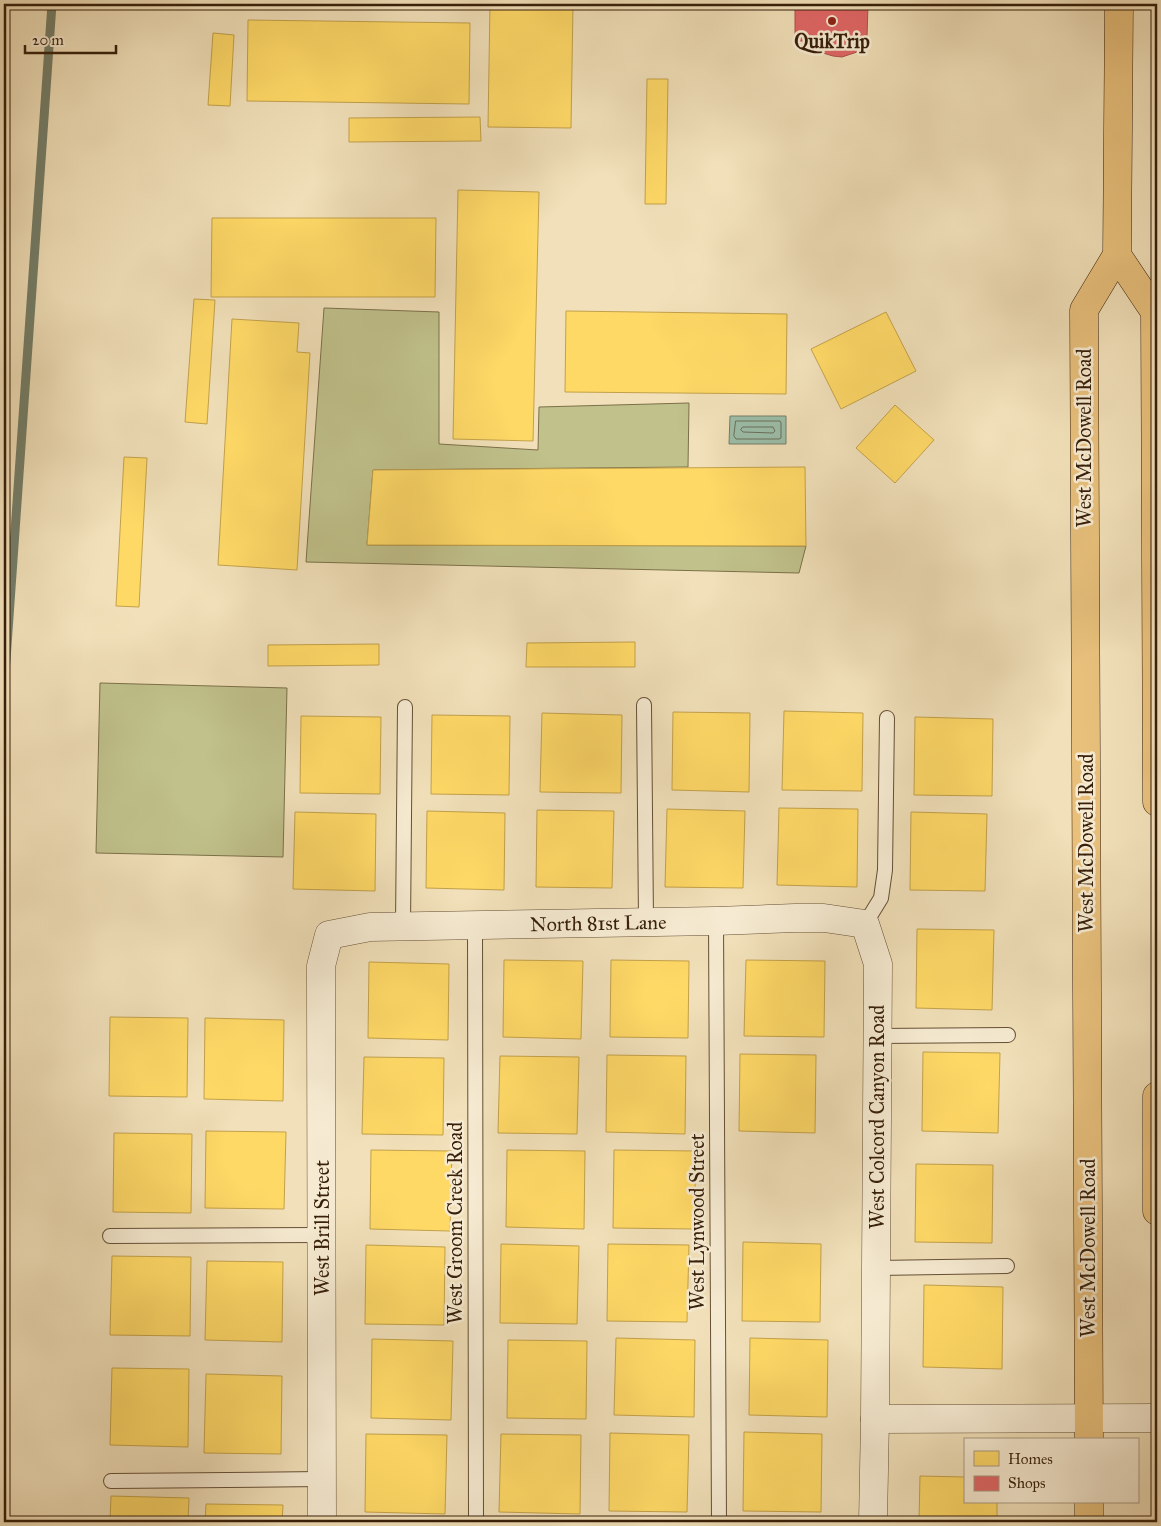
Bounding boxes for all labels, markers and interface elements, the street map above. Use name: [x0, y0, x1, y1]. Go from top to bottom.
marker: QuikTrip: [826, 15, 838, 27]
scale bar: [25, 22, 116, 54]
place label: QuikTrip: [794, 29, 870, 54]
text: 20 m: [32, 31, 64, 49]
street label: West McDowell Road: [1072, 349, 1096, 527]
street label: West McDowell Road: [1074, 754, 1098, 932]
street label: North 81st Lane: [530, 910, 667, 936]
street label: West Colcord Canyon Road: [865, 1005, 889, 1229]
street label: West Groom Creek Road: [443, 1122, 467, 1324]
street label: West Lynwood Street: [685, 1133, 709, 1311]
street label: West McDowell Road: [1076, 1159, 1100, 1337]
street label: West Brill Street: [310, 1160, 334, 1296]
legend: [964, 1438, 1138, 1504]
text: Homes: [1008, 1450, 1053, 1468]
text: Shops: [1008, 1474, 1046, 1492]

